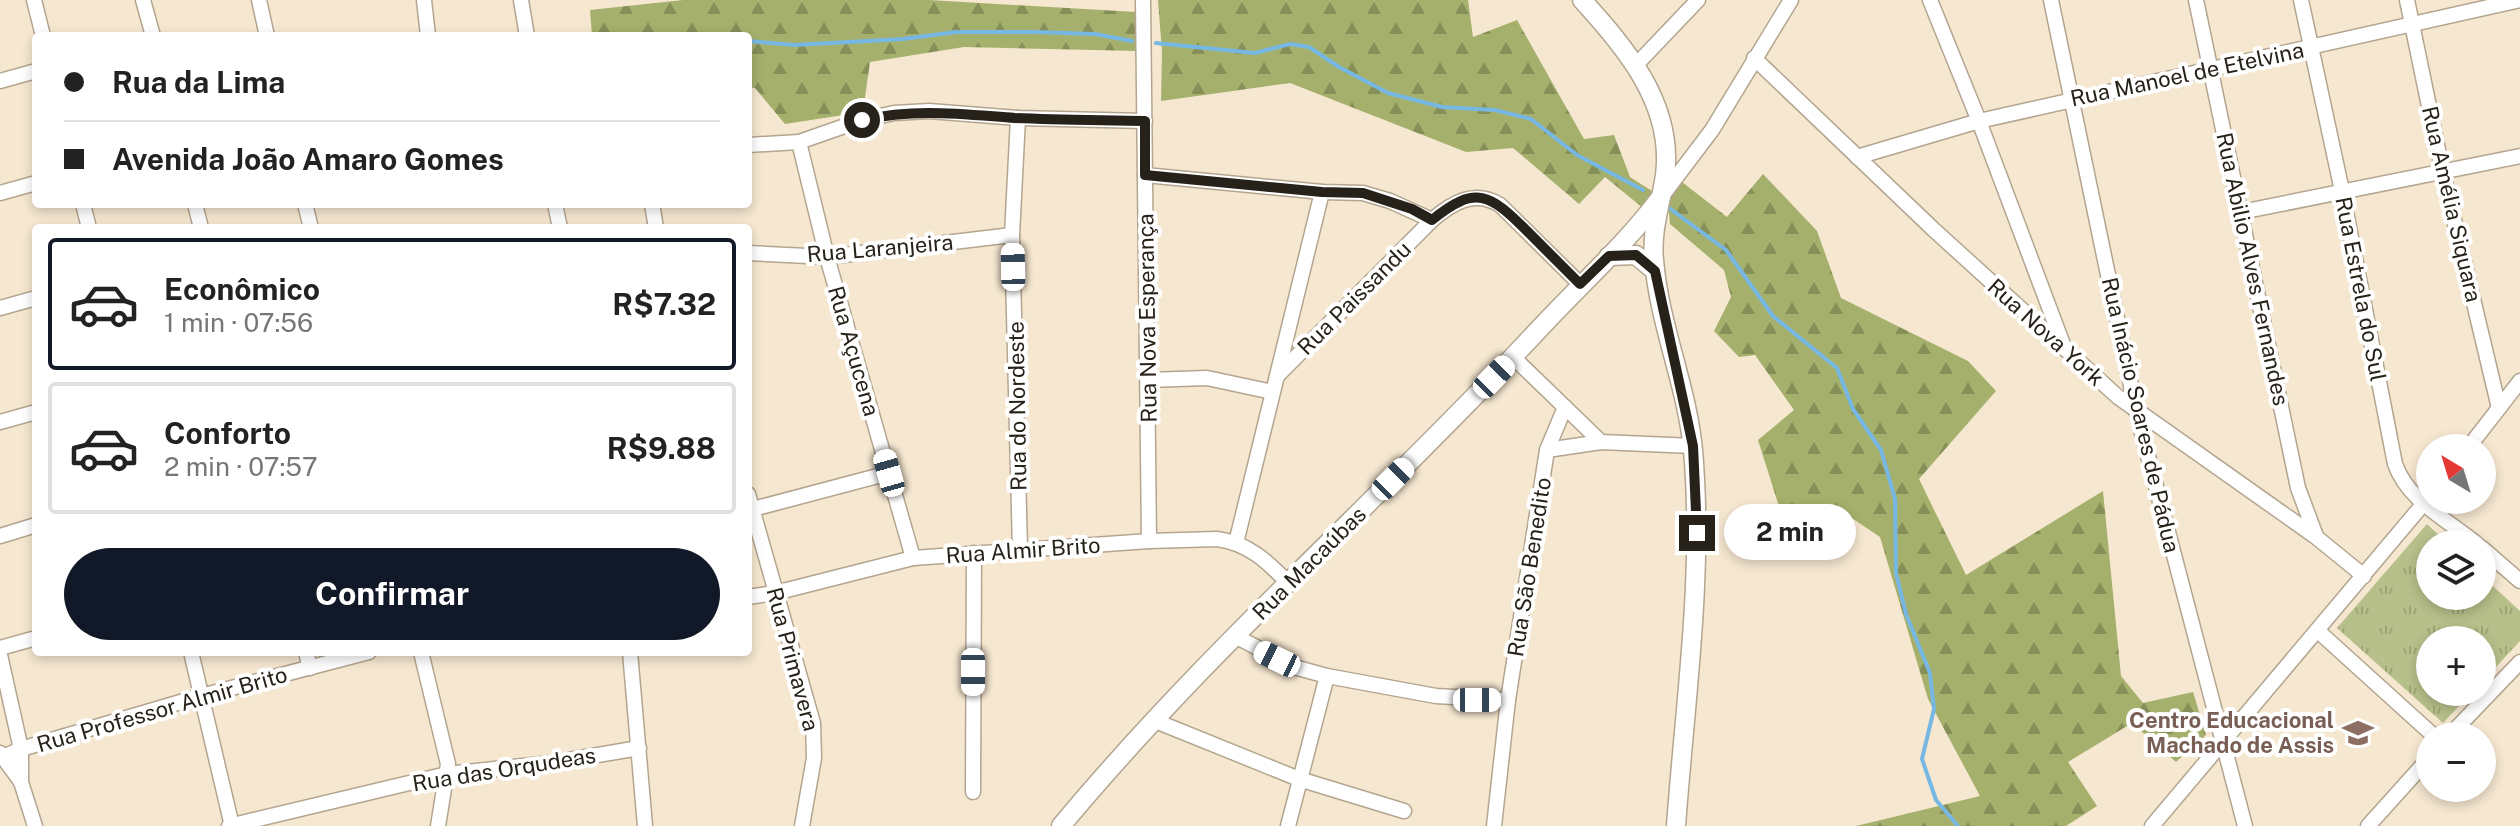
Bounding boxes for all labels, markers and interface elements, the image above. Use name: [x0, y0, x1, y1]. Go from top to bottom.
street label: Rua Manoel de Etelvina: [2068, 37, 2306, 111]
text: Rua da Lima: [112, 64, 285, 100]
route start: [844, 102, 880, 138]
street label: Rua Amélia Siquara: [2417, 104, 2487, 304]
street label: Rua Abilio Alves Fernandes: [2211, 130, 2295, 408]
text: Avenida João Amaro Gomes: [112, 141, 504, 177]
street label: Rua Estrela do Sul: [2330, 194, 2392, 384]
street label: Rua Nova Esperança: [1132, 213, 1162, 423]
street label: Rua Laranjeira: [806, 229, 954, 267]
street label: Rua Paissandu: [1292, 236, 1416, 360]
car: [1001, 243, 1025, 291]
icon: car: [68, 268, 140, 340]
text: Econômico: [164, 271, 320, 307]
street label: Rua Nova York: [1983, 273, 2109, 391]
street label: Rua Inácio Soares de Pádua: [2097, 275, 2185, 555]
street label: Rua Açucena: [823, 283, 885, 419]
text: R$7.32: [612, 286, 716, 322]
text: 1 min · 07:56: [164, 307, 313, 338]
street label: Rua do Nordeste: [1003, 321, 1031, 491]
car: [1469, 351, 1519, 403]
icon: car: [68, 412, 140, 484]
text: Conforto: [164, 415, 291, 451]
text: R$9.88: [607, 430, 716, 466]
north arrow: [2416, 434, 2496, 514]
map controls: [2416, 434, 2496, 802]
car: [871, 447, 907, 499]
text: 2 min · 07:57: [164, 451, 318, 482]
car: [1368, 454, 1418, 504]
street label: Rua São Benedito: [1502, 475, 1556, 659]
street label: Rua Macaúbas: [1247, 501, 1371, 625]
callout: 2 min: [1725, 505, 1857, 561]
route end: [1679, 515, 1715, 551]
text: 2 min: [1756, 516, 1824, 547]
button: layers: [2416, 530, 2496, 610]
street label: Rua Almir Brito: [945, 532, 1101, 568]
button: Confirmar: [64, 548, 720, 640]
street label: Rua Primavera: [761, 584, 825, 734]
button: +: [2416, 626, 2496, 706]
car: [1250, 638, 1304, 680]
car: [961, 648, 985, 696]
street label: Rua Professor Almir Brito: [34, 661, 290, 757]
car: [1453, 688, 1501, 712]
place label: Centro Educacional Machado de Assis: [2129, 707, 2334, 758]
school or university icon: Centro Educacional Machado de Assis: [2341, 716, 2375, 750]
button: −: [2416, 722, 2496, 802]
street label: Rua das Orqudeas: [411, 742, 597, 796]

